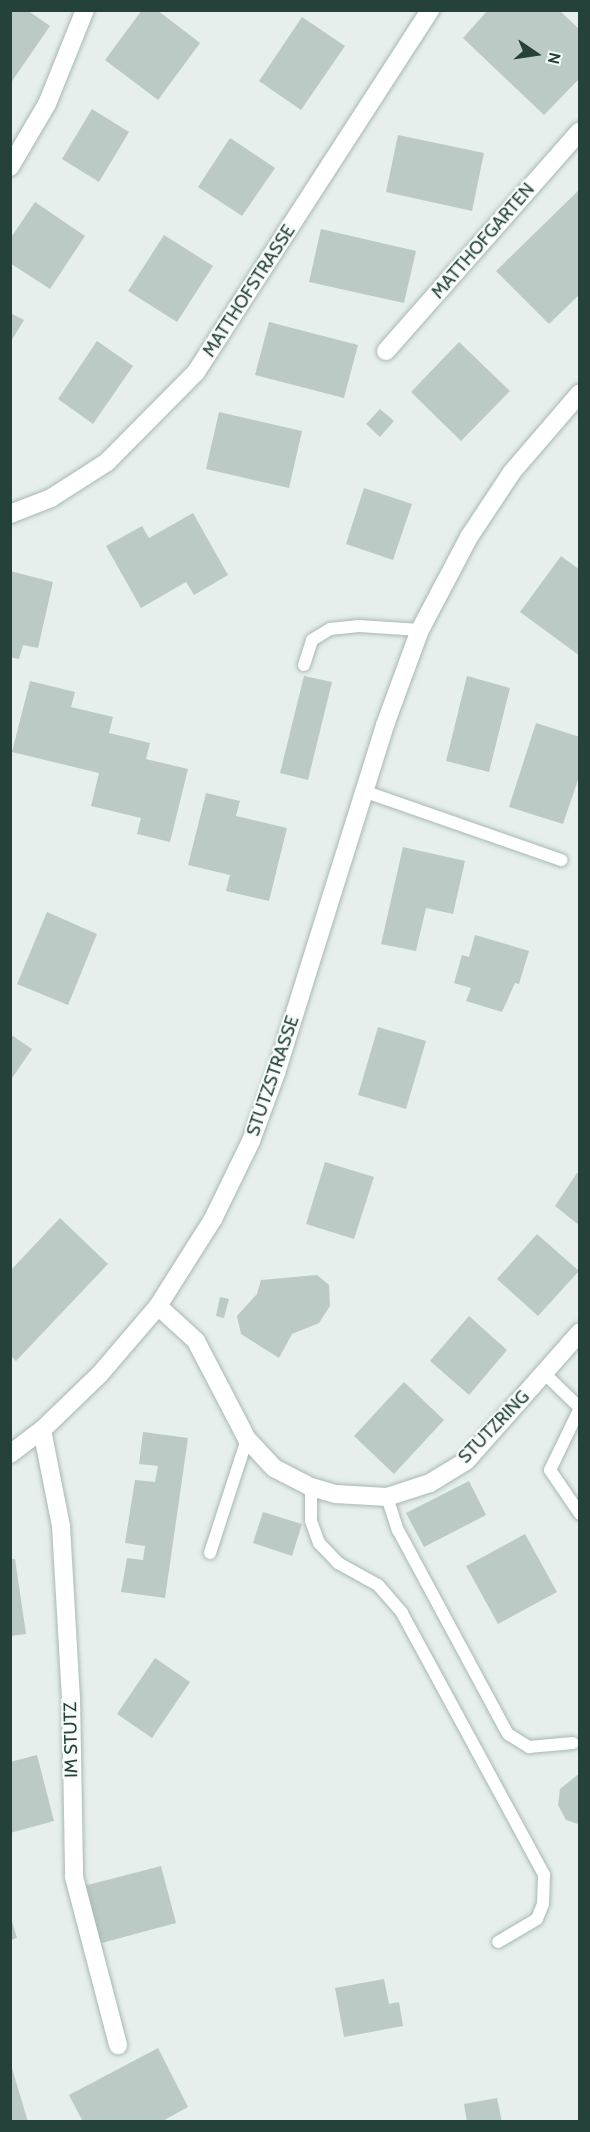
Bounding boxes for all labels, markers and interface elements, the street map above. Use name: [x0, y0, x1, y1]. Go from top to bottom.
north arrow: [506, 24, 566, 84]
text: N: [543, 51, 565, 66]
street label: MATTHOFGARTEN: [427, 179, 539, 303]
street label: MATTHOFSTRASSE: [198, 221, 300, 361]
street label: STUTZSTRASSE: [242, 1013, 304, 1139]
street label: STUTZRING: [454, 1386, 534, 1468]
street label: IM STUTZ: [60, 1702, 82, 1778]

